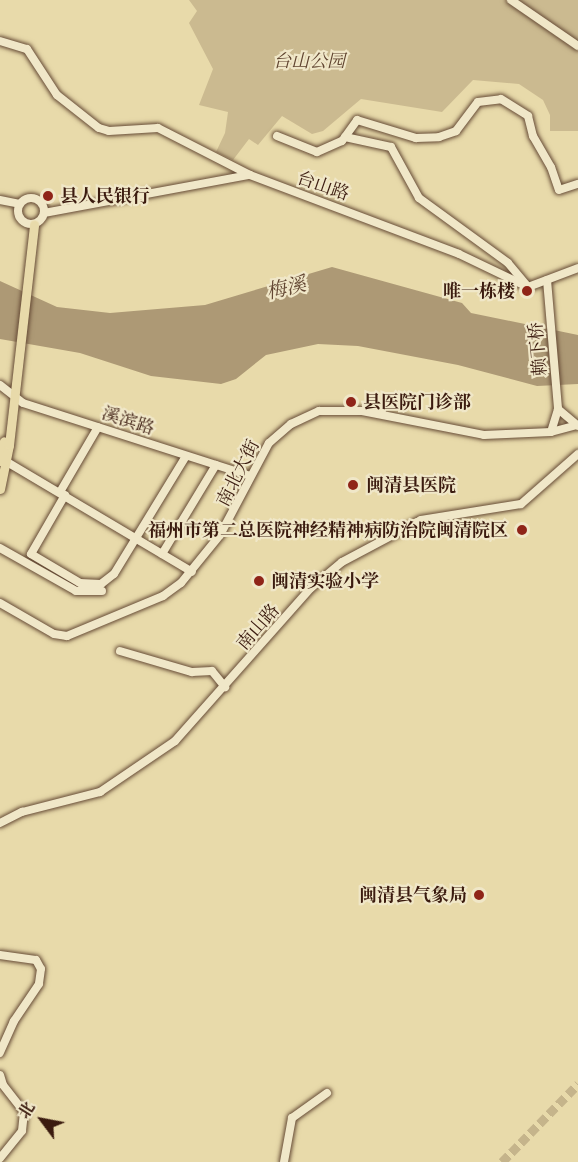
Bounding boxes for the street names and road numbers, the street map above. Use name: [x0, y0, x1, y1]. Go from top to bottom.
street label: 台山路: [294, 167, 352, 205]
street label: 赖下桥: [525, 321, 551, 377]
street label: 溪滨路: [99, 402, 157, 440]
street label: 南北大街: [212, 436, 264, 510]
street label: 南山路: [232, 600, 284, 654]

